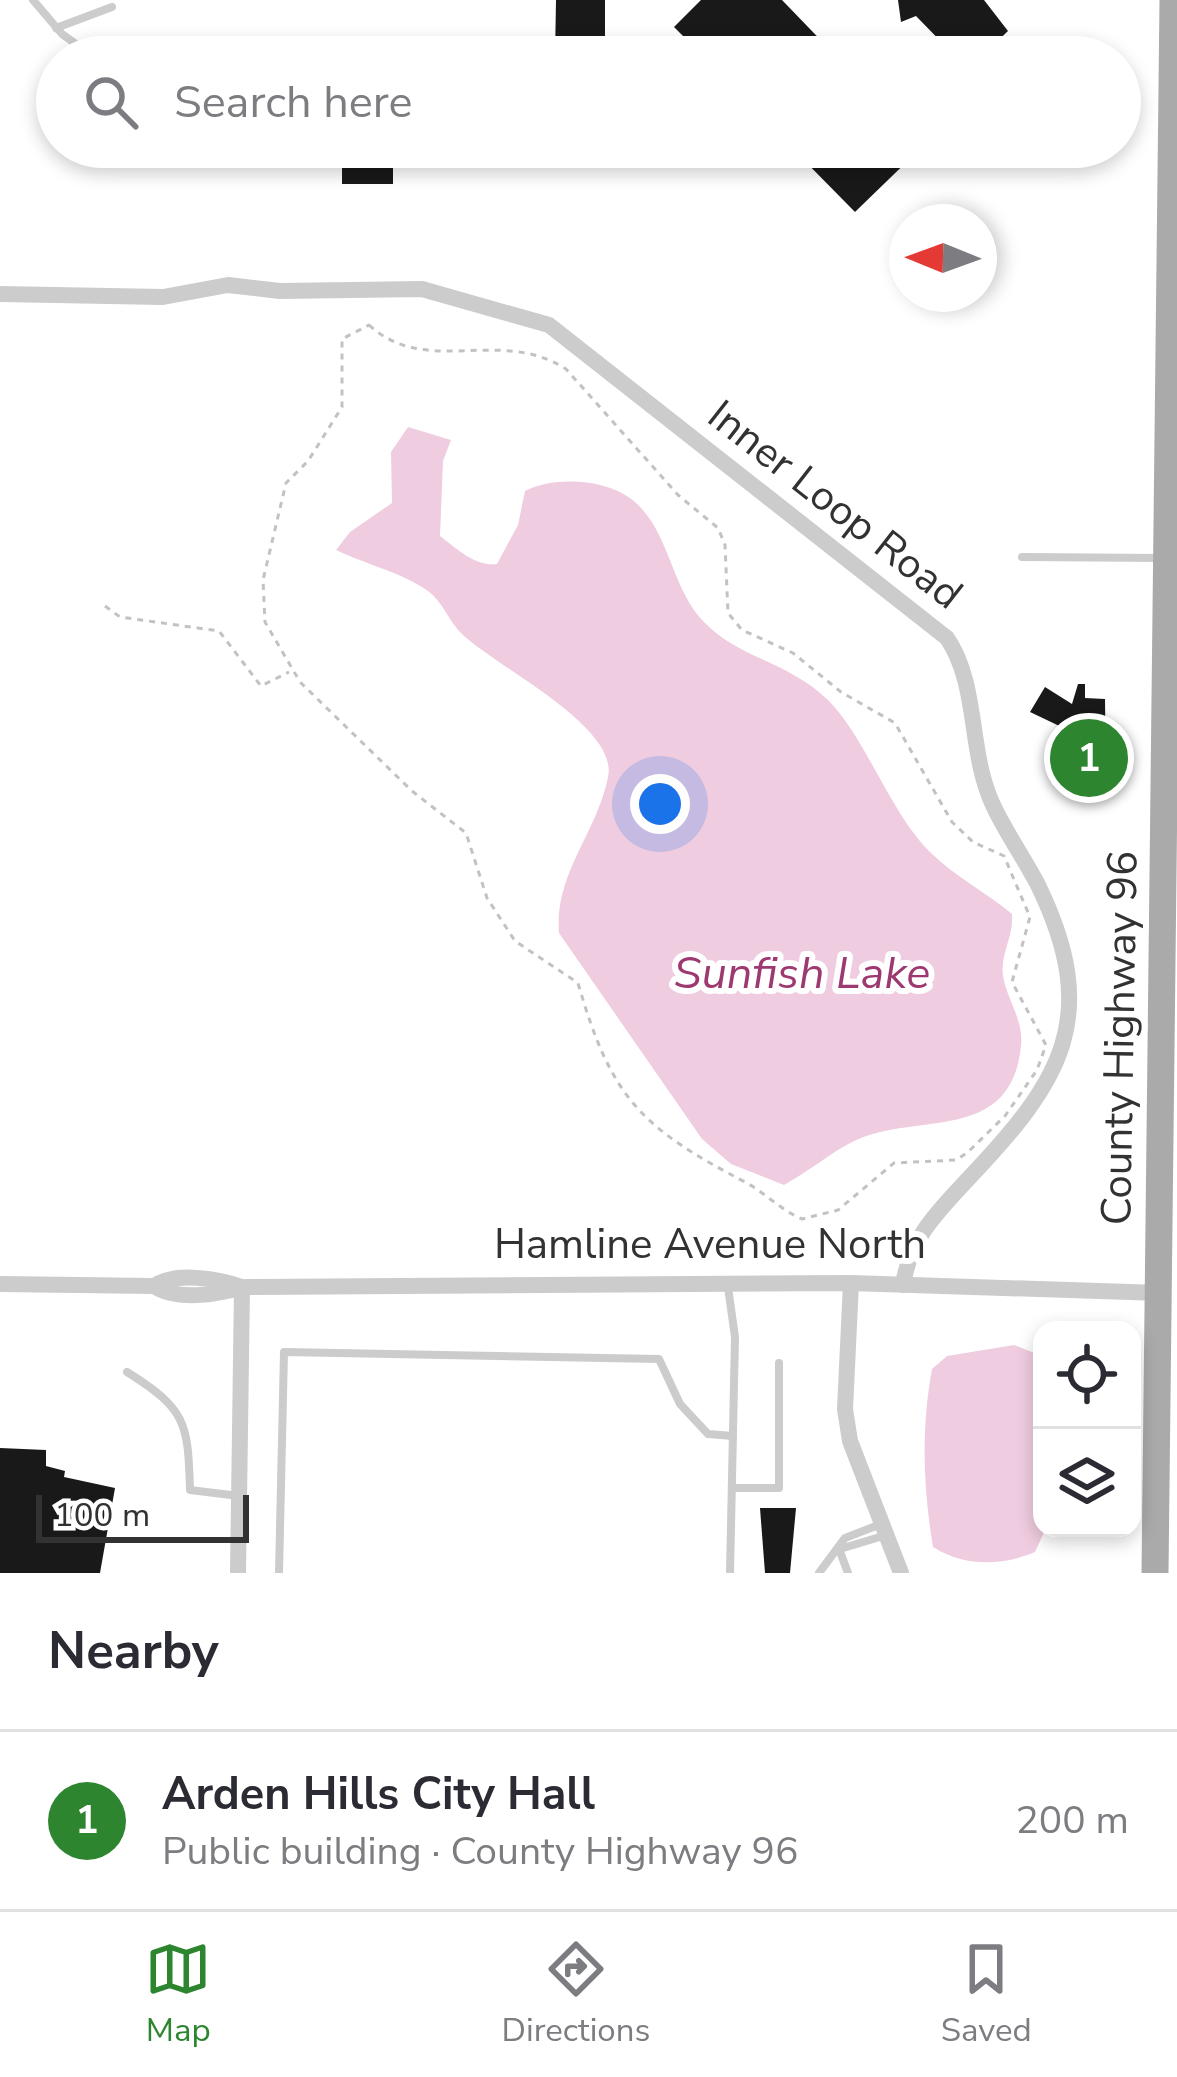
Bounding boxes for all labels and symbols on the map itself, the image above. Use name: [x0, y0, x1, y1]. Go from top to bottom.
north arrow: [889, 204, 997, 312]
street label: Inner Loop Road: [696, 387, 974, 623]
pin: 1: [1050, 713, 1128, 803]
your location: [630, 774, 690, 834]
street label: County Highway 96: [1088, 850, 1152, 1226]
water label: Sunfish Lake: [674, 943, 930, 1004]
street label: Hamline Avenue North: [494, 1216, 926, 1273]
scale bar: [36, 1489, 249, 1542]

